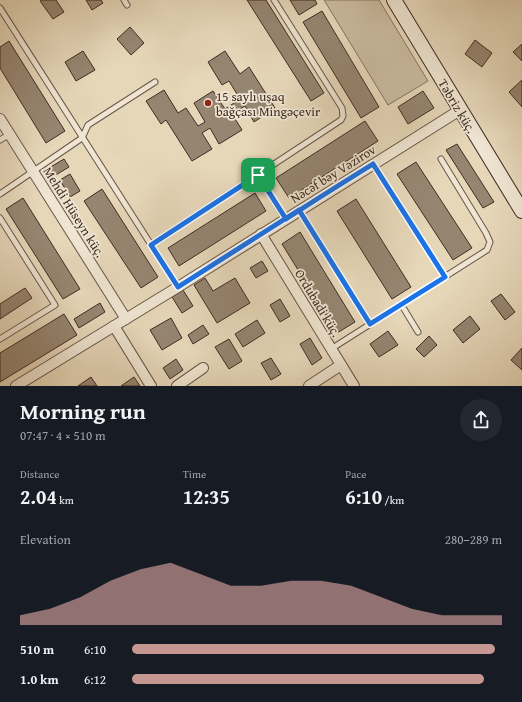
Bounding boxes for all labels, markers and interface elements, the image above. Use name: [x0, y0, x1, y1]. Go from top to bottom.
street label: Təbriz küç.: [433, 75, 481, 137]
place label: 15 saylı uşaq bağçası Mingəçevir: [216, 87, 321, 121]
marker: 15 saylı uşaq bağçası Mingəçevir: [203, 98, 213, 108]
street label: Nəcəf bəy Vəzirov: [287, 140, 380, 208]
pin: [241, 158, 275, 192]
street label: Mehdi Hüseyn küç.: [38, 163, 110, 261]
icon: arrive: [247, 164, 269, 186]
street label: Ordubadi küç.: [290, 266, 346, 340]
text: Morning run: [20, 395, 146, 427]
button: share: [460, 399, 502, 441]
text: 07:47 · 4 × 510 m: [20, 426, 106, 445]
text: Distance: [20, 466, 59, 482]
text: Time: [183, 466, 206, 482]
text: Pace: [345, 466, 366, 482]
text: 2.04: [20, 482, 57, 511]
text: 12:35: [183, 482, 230, 511]
text: 6:10: [345, 482, 382, 511]
text: km: [57, 492, 74, 508]
text: /km: [382, 492, 404, 508]
text: Elevation: [20, 530, 71, 549]
text: 280–289 m: [445, 530, 502, 549]
text: 510 m: [20, 640, 54, 659]
text: 6:10: [84, 640, 106, 659]
text: 1.0 km: [20, 670, 59, 689]
text: 6:12: [84, 670, 106, 689]

